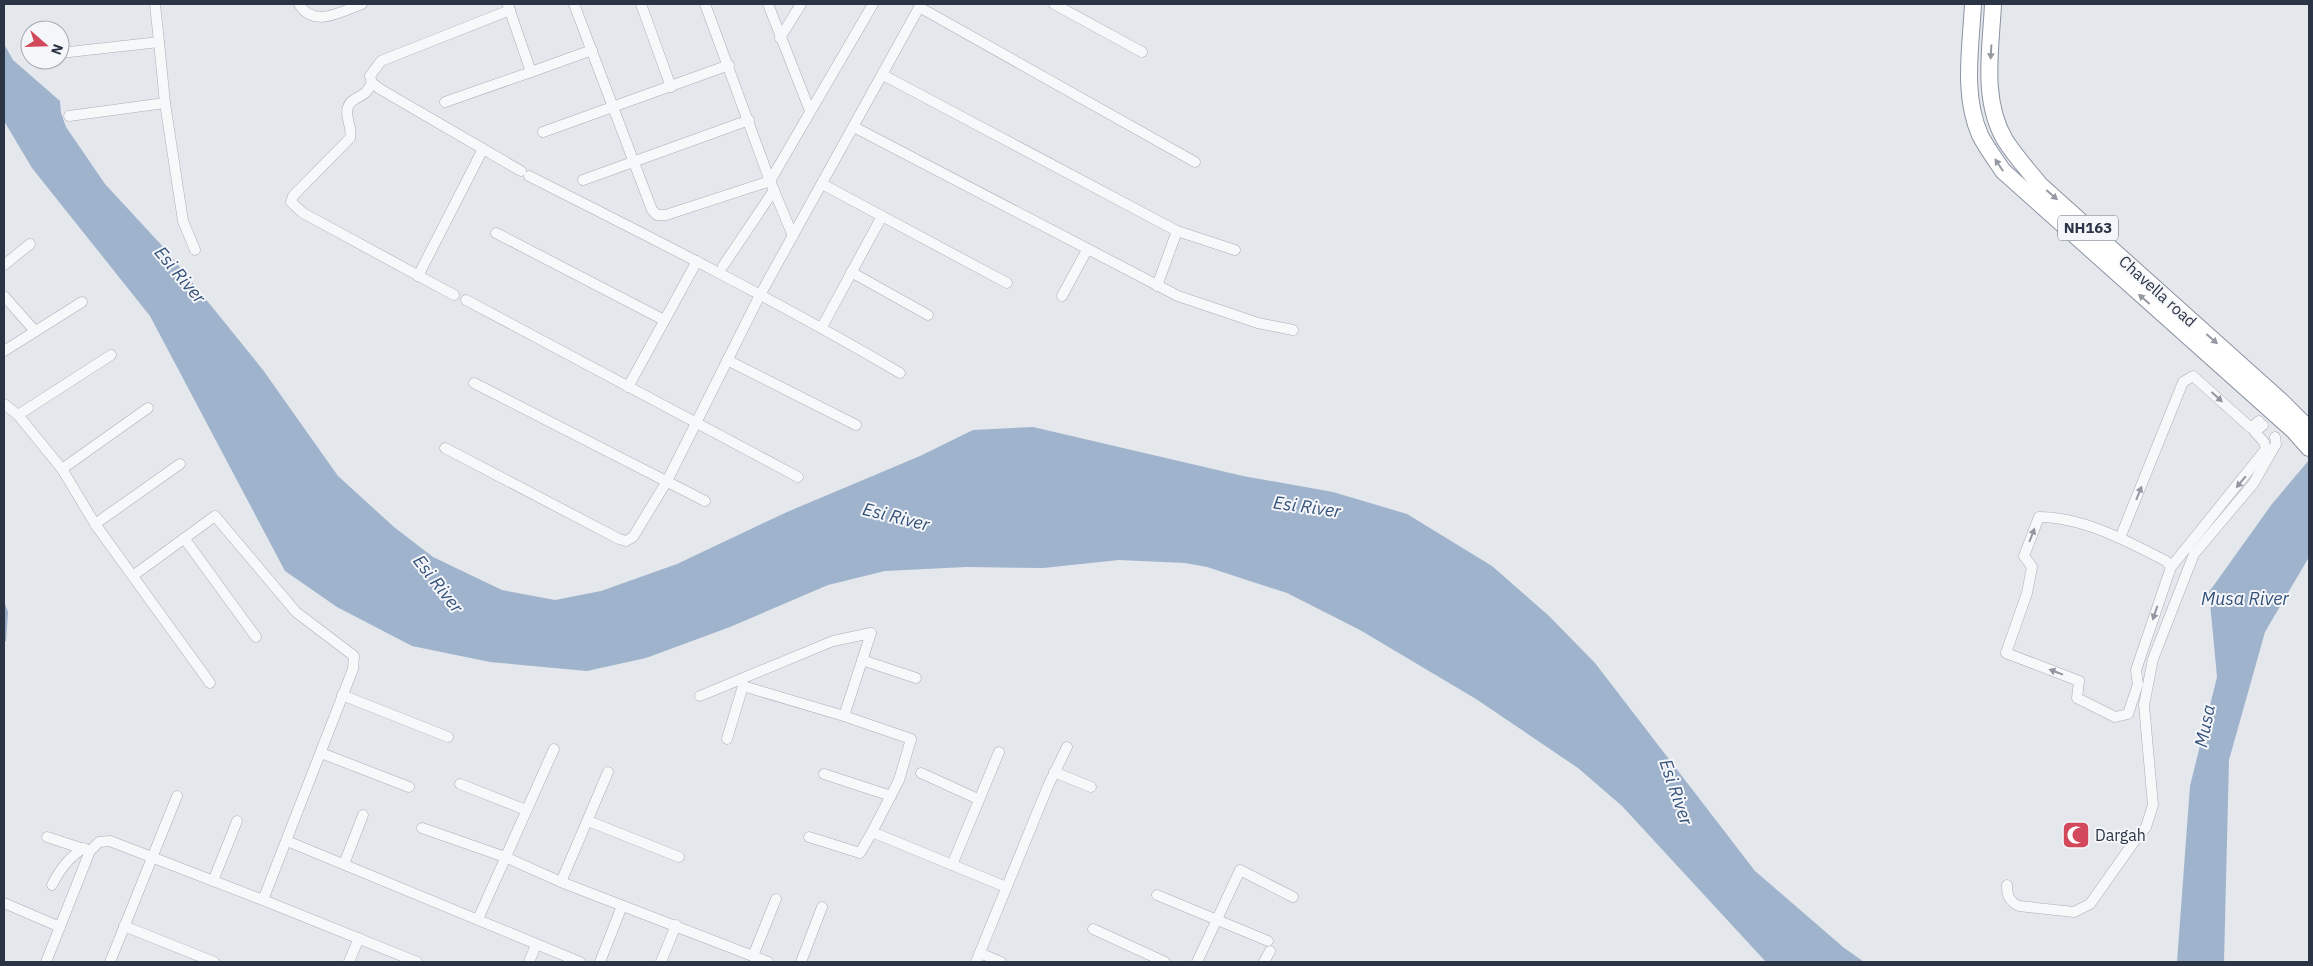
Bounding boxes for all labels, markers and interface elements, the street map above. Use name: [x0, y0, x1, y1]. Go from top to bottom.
north arrow: [20, 20, 70, 70]
text: N: [47, 42, 67, 57]
one-way arrow: [1986, 45, 1994, 61]
one-way arrow: [1995, 159, 2004, 172]
one-way arrow: [2045, 190, 2058, 201]
road number: NH163: [2058, 216, 2118, 240]
water label: Esi River: [150, 241, 211, 308]
street label: Chavella road: [2115, 251, 2201, 331]
one-way arrow: [2139, 293, 2151, 305]
one-way arrow: [2205, 333, 2217, 345]
one-way arrow: [2210, 391, 2222, 403]
one-way arrow: [2235, 475, 2246, 488]
one-way arrow: [2135, 486, 2143, 500]
water label: Esi River: [1272, 490, 1343, 523]
water label: Esi River: [860, 497, 932, 536]
one-way arrow: [2028, 528, 2036, 543]
water label: Esi River: [408, 550, 469, 618]
water label: Musa River: [2201, 587, 2289, 610]
one-way arrow: [2151, 605, 2159, 620]
one-way arrow: [2049, 668, 2064, 675]
water label: Musa: [2189, 703, 2220, 749]
water label: Esi River: [1655, 756, 1699, 828]
mosque icon: Dargah: [2061, 820, 2091, 850]
place label: Dargah: [2095, 825, 2146, 845]

